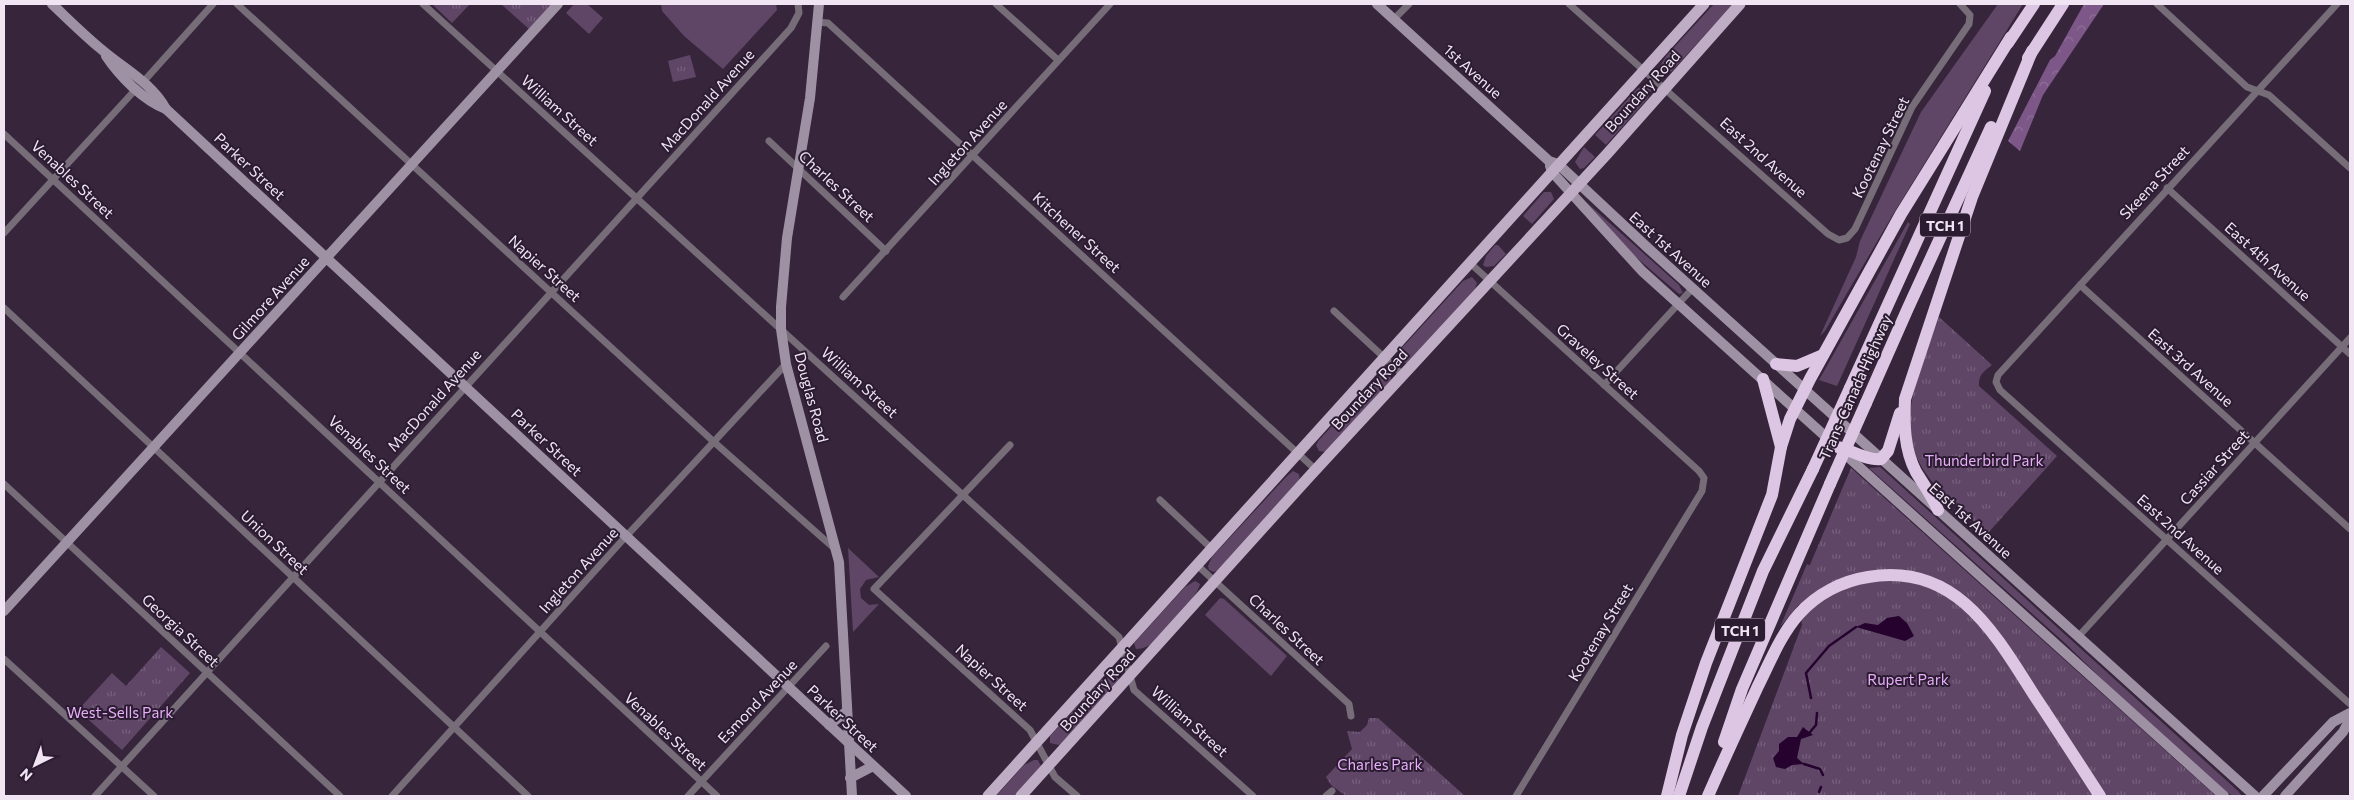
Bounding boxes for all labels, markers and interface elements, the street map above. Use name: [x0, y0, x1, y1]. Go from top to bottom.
street label: 1st Avenue: [1440, 40, 1506, 102]
street label: MacDonald Avenue: [656, 45, 758, 155]
street label: Boundary Road: [1601, 46, 1683, 136]
street label: William Street: [518, 71, 602, 149]
street label: Kootenay Street: [1848, 93, 1912, 201]
street label: Ingleton Avenue: [924, 95, 1010, 189]
street label: East 2nd Avenue: [1717, 113, 1811, 201]
street label: Parker Street: [211, 129, 289, 203]
street label: Venables Street: [28, 136, 118, 222]
street label: Skeena Street: [2115, 141, 2193, 223]
street label: Charles Street: [796, 147, 878, 225]
street label: Kitchener Street: [1029, 188, 1125, 276]
street label: East 1st Avenue: [1626, 207, 1716, 291]
road number: TCH 1: [1920, 214, 1970, 236]
street label: East 4th Avenue: [2221, 218, 2315, 304]
street label: Napier Street: [505, 231, 585, 305]
street label: Gilmore Avenue: [227, 252, 313, 344]
street label: Trans-Canada Highway: [1815, 312, 1895, 462]
street label: Graveley Street: [1553, 319, 1643, 403]
street label: East 3rd Avenue: [2145, 324, 2237, 410]
street label: William Street: [818, 343, 902, 421]
street label: MacDonald Avenue: [383, 345, 485, 455]
street label: Boundary Road: [1327, 345, 1411, 433]
street label: Douglas Road: [791, 350, 833, 444]
street label: Parker Street: [508, 405, 586, 479]
street label: Venables Street: [325, 411, 415, 497]
street label: Cassiar Street: [2176, 426, 2252, 508]
park label: Thunderbird Park: [1924, 451, 2044, 469]
street label: East 1st Avenue: [1926, 478, 2016, 562]
street label: East 2nd Avenue: [2134, 490, 2228, 578]
street label: Union Street: [237, 506, 313, 578]
street label: Ingleton Avenue: [535, 523, 621, 617]
street label: Kootenay Street: [1564, 580, 1636, 684]
street label: Georgia Street: [139, 590, 223, 670]
street label: Charles Street: [1246, 590, 1328, 668]
road number: TCH 1: [1715, 618, 1765, 642]
street label: Napier Street: [952, 640, 1032, 714]
street label: Boundary Road: [1056, 645, 1138, 735]
street label: Esmond Avenue: [714, 655, 800, 747]
park label: Rupert Park: [1867, 670, 1949, 688]
street label: Parker Street: [804, 681, 882, 755]
street label: William Street: [1148, 682, 1232, 760]
street label: Venables Street: [621, 688, 711, 774]
park label: West-Sells Park: [67, 703, 173, 721]
north arrow: [10, 740, 60, 790]
park label: Charles Park: [1337, 755, 1423, 773]
text: N: [16, 765, 36, 785]

